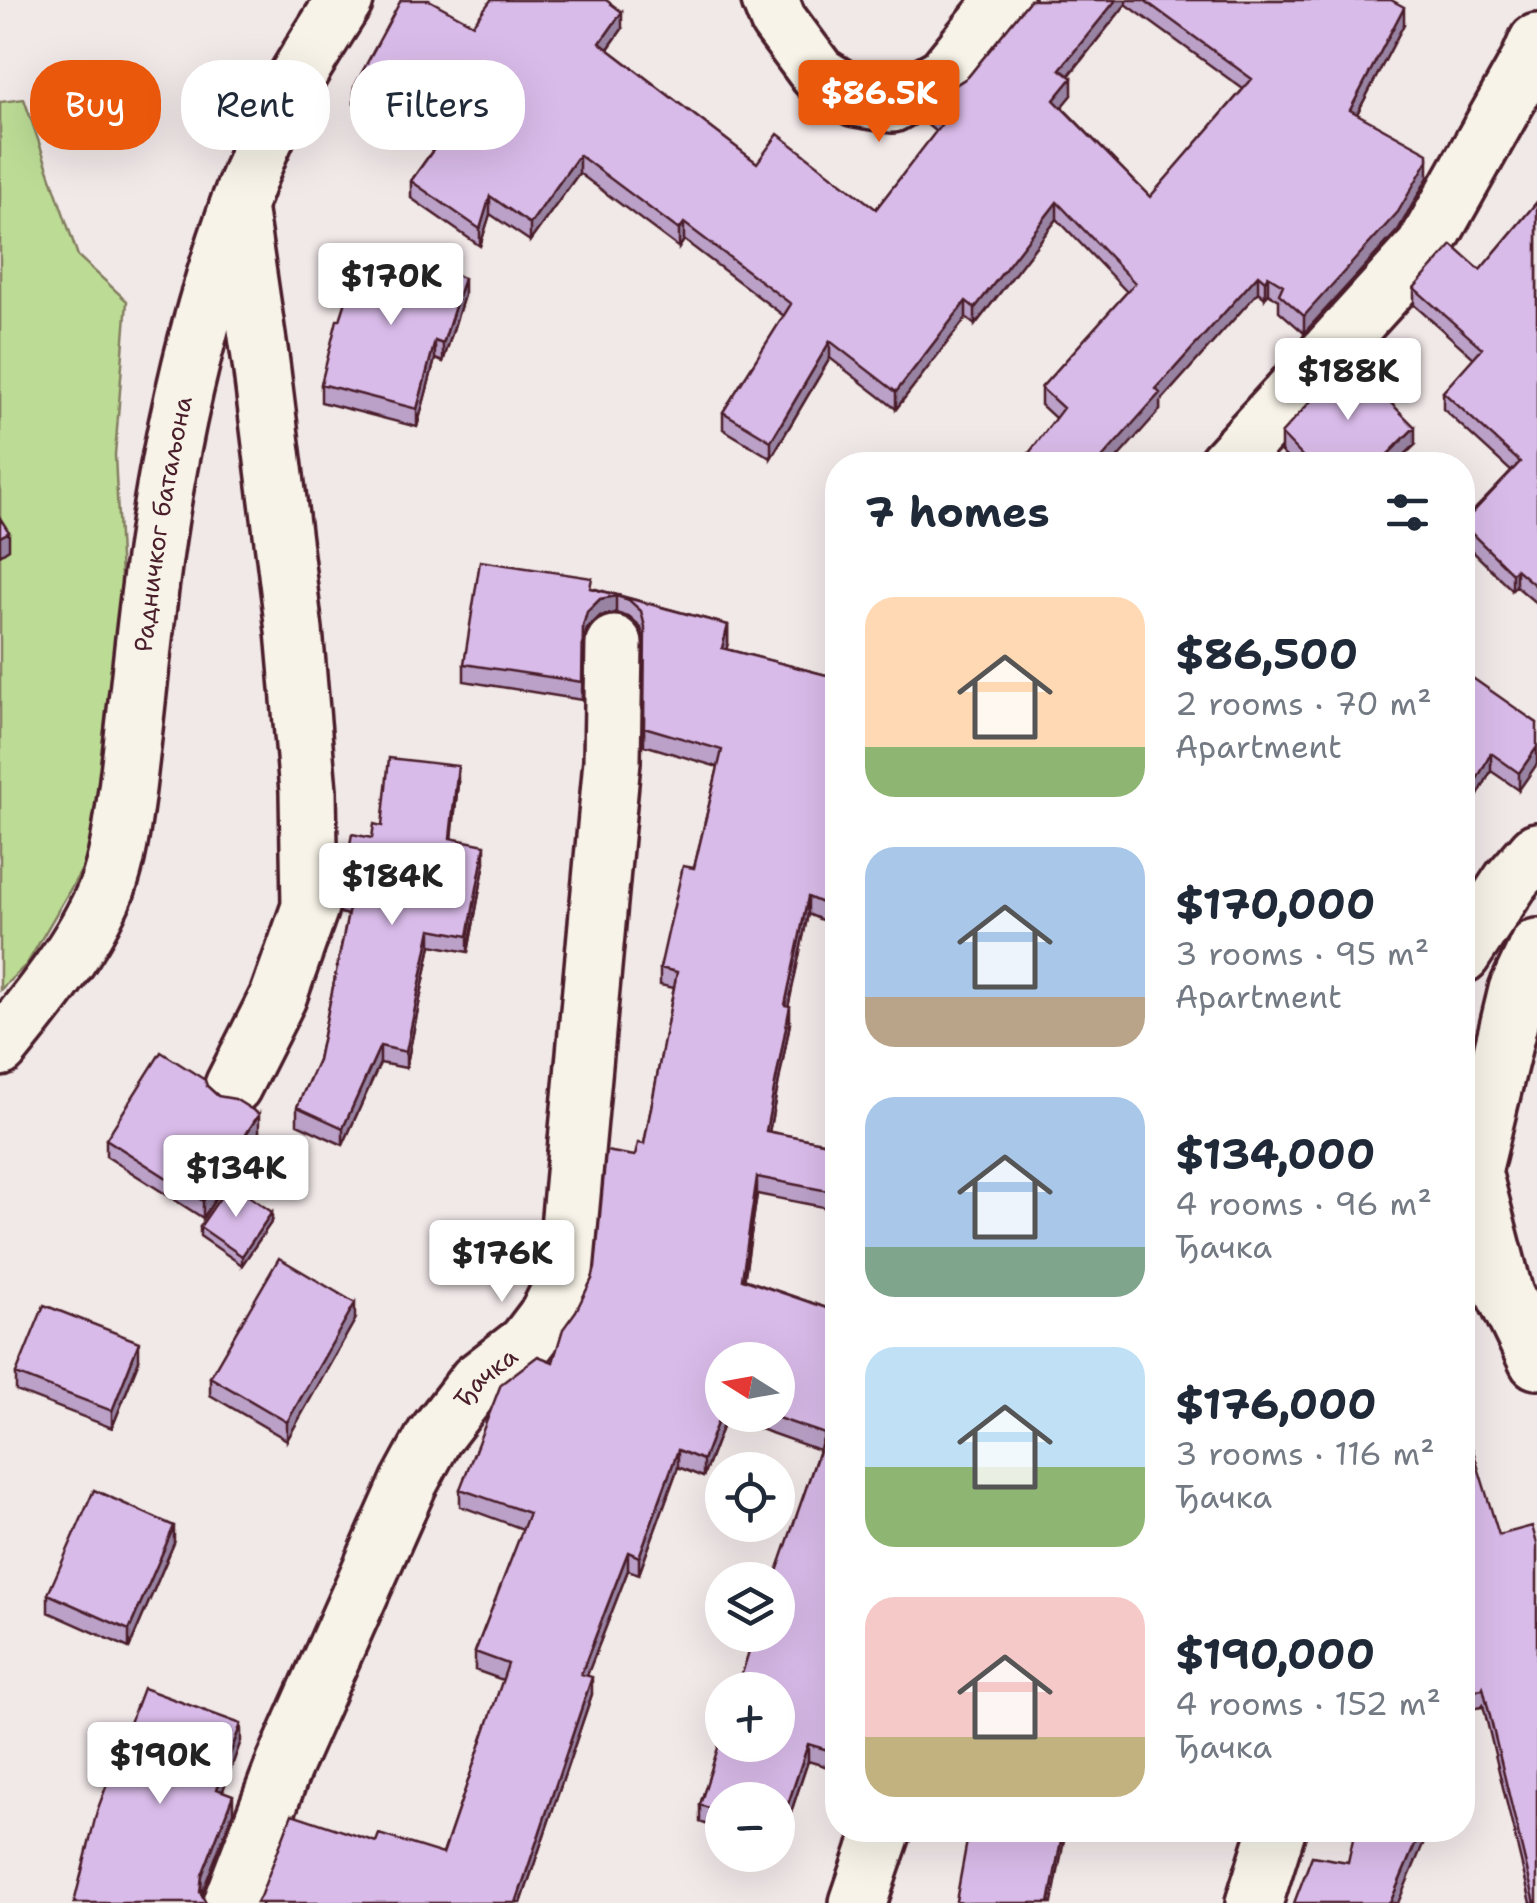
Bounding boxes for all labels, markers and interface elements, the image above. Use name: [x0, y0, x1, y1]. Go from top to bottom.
chip: Buy: [30, 60, 161, 150]
chip: Rent: [181, 60, 330, 150]
chip: Filters: [350, 60, 525, 150]
pin: $86.5K: [798, 60, 960, 145]
text: $86.5K: [820, 71, 938, 114]
pin: $170K: [321, 243, 461, 328]
text: $170K: [340, 254, 442, 297]
pin: $188K: [1278, 338, 1418, 423]
text: $188K: [1297, 349, 1399, 392]
street label: Радничког батаљона: [126, 392, 200, 654]
text: 7 homes: [865, 484, 1050, 540]
icon: filters: [1380, 485, 1435, 540]
text: $86,500: [1175, 626, 1358, 682]
icon: home: [945, 637, 1065, 757]
text: 2 rooms · 70 m²: [1175, 682, 1432, 725]
text: Apartment: [1175, 725, 1342, 768]
pin: $184K: [322, 843, 462, 928]
text: $184K: [341, 854, 443, 897]
text: $170,000: [1175, 876, 1375, 932]
icon: home: [945, 887, 1065, 1007]
text: 3 rooms · 95 m²: [1175, 932, 1429, 975]
text: Apartment: [1175, 975, 1342, 1018]
text: $134,000: [1175, 1126, 1375, 1182]
pin: $134K: [166, 1135, 306, 1220]
icon: home: [945, 1137, 1065, 1257]
text: $134K: [185, 1146, 287, 1189]
text: 4 rooms · 96 m²: [1175, 1182, 1432, 1225]
pin: $176K: [432, 1220, 572, 1305]
text: Ђачка: [1175, 1225, 1272, 1268]
text: $176K: [451, 1231, 553, 1274]
street label: Ђачка: [446, 1339, 525, 1415]
north arrow: [705, 1342, 795, 1432]
map controls: [705, 1342, 795, 1872]
text: $176,000: [1175, 1376, 1377, 1432]
icon: home: [945, 1387, 1065, 1507]
text: 3 rooms · 116 m²: [1175, 1432, 1435, 1475]
button: locate: [705, 1452, 795, 1542]
text: Ђачка: [1175, 1475, 1272, 1518]
button: layers: [705, 1562, 795, 1652]
text: $190,000: [1175, 1626, 1375, 1682]
icon: home: [945, 1637, 1065, 1757]
button: +: [705, 1672, 795, 1762]
text: 4 rooms · 152 m²: [1175, 1682, 1441, 1725]
pin: $190K: [90, 1722, 230, 1807]
text: Ђачка: [1175, 1725, 1272, 1768]
text: $190K: [109, 1733, 211, 1776]
button: −: [705, 1782, 795, 1872]

